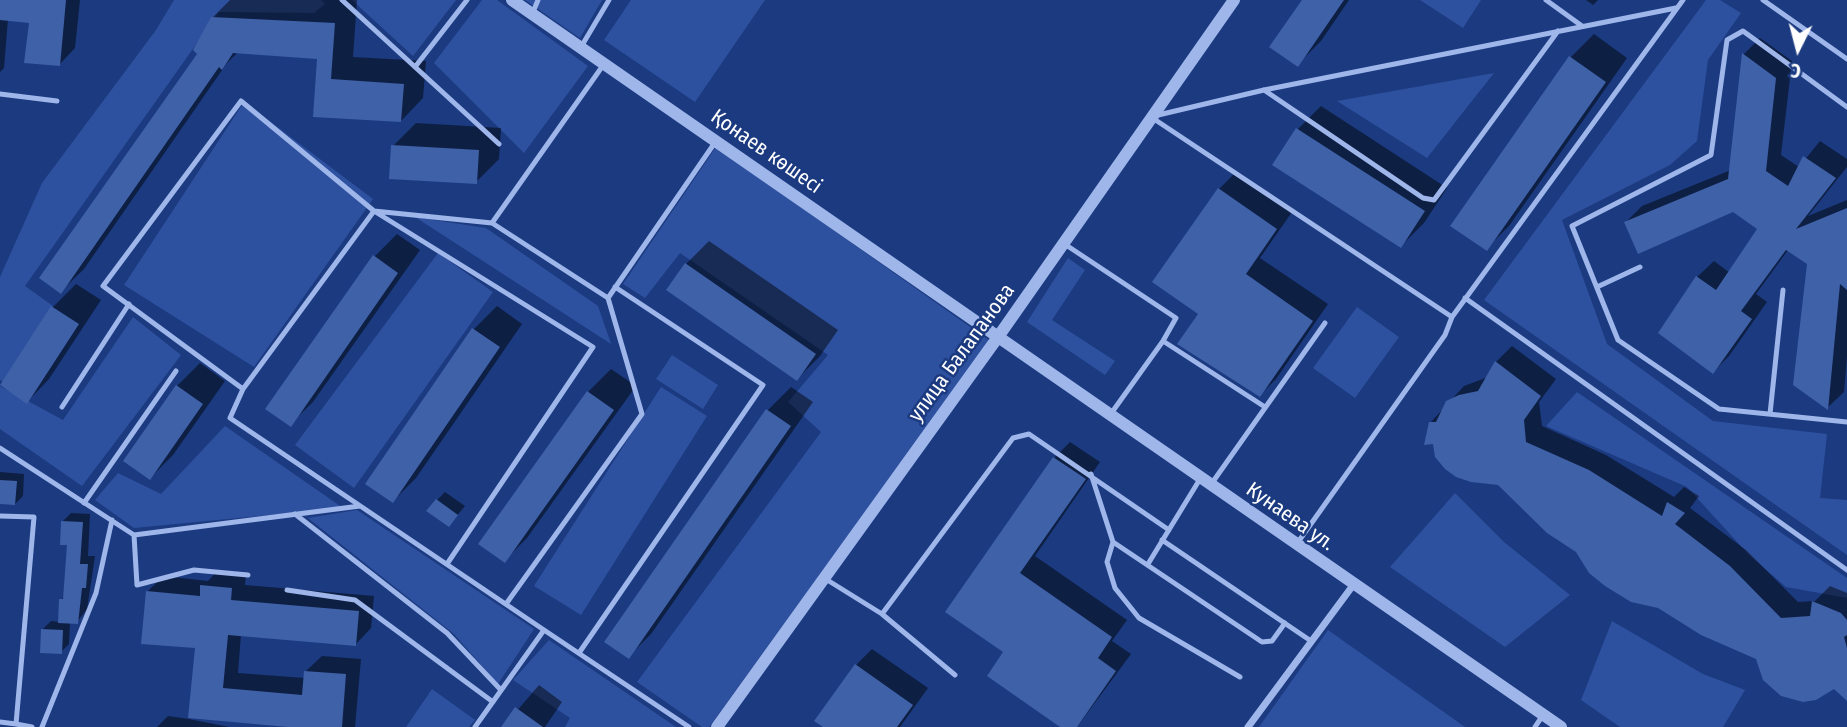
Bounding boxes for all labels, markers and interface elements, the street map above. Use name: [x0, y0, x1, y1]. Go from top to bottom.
north arrow: [1763, 14, 1833, 84]
text: С: [1790, 58, 1802, 82]
street label: Қонаев көшесі: [706, 104, 826, 200]
street label: улица Балапанова: [904, 279, 1020, 427]
street label: Кунаева ул.: [1241, 477, 1339, 557]

